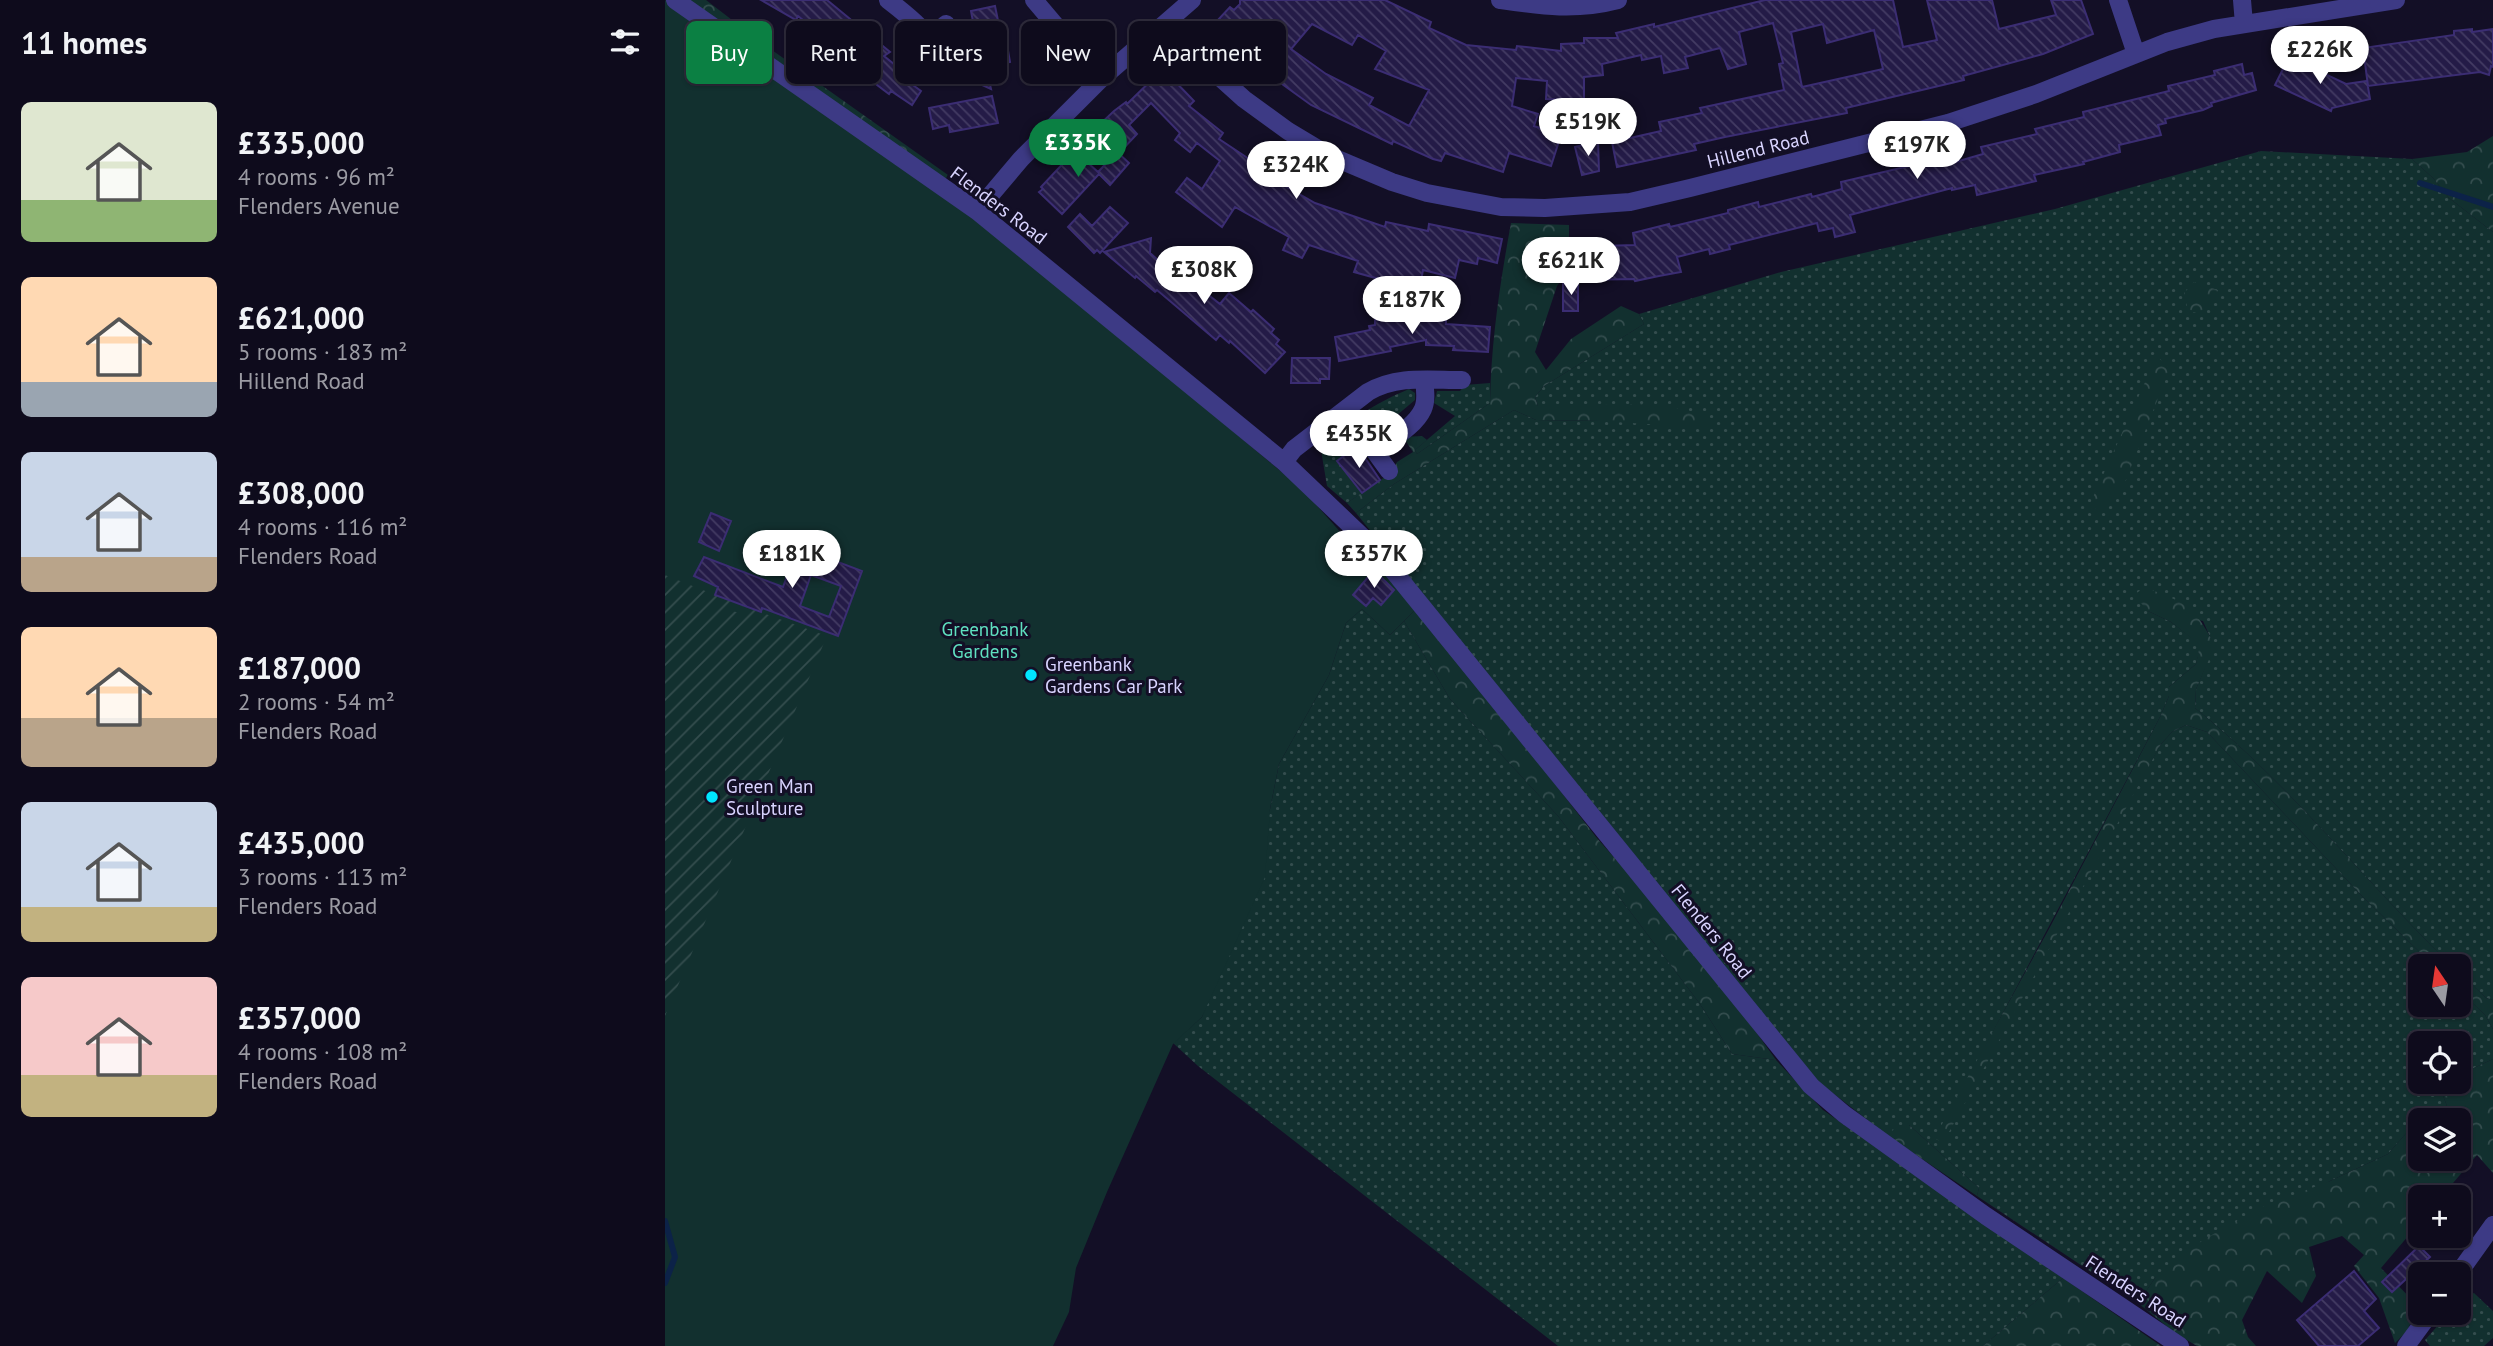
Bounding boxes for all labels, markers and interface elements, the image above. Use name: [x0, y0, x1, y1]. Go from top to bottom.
chip: Buy: [686, 21, 772, 84]
chip: Rent: [786, 21, 881, 84]
chip: Filters: [895, 21, 1007, 84]
chip: New: [1021, 21, 1115, 84]
chip: Apartment: [1129, 21, 1286, 84]
text: 11 homes: [21, 23, 147, 62]
icon: filters: [606, 23, 644, 61]
pin: £226K: [2271, 27, 2369, 86]
text: £226K: [2287, 34, 2353, 63]
pin: £519K: [1539, 99, 1637, 158]
text: £519K: [1555, 106, 1621, 135]
pin: £335K: [1029, 120, 1127, 179]
pin: £197K: [1868, 122, 1966, 181]
text: £335,000: [238, 123, 365, 162]
street label: Hillend Road: [1704, 125, 1812, 173]
text: £335K: [1045, 127, 1111, 156]
text: £197K: [1884, 129, 1950, 158]
icon: home: [77, 130, 161, 214]
pin: £324K: [1247, 142, 1345, 201]
text: £324K: [1263, 149, 1329, 178]
street label: Flenders Road: [946, 161, 1052, 249]
text: 4 rooms · 96 m²: [238, 162, 395, 191]
text: Flenders Avenue: [238, 191, 400, 220]
pin: £621K: [1522, 238, 1620, 297]
text: £621K: [1538, 245, 1604, 274]
pin: £308K: [1155, 246, 1253, 306]
text: £308K: [1171, 254, 1237, 283]
pin: £187K: [1363, 276, 1461, 336]
text: £187K: [1379, 284, 1445, 313]
text: £621,000: [238, 298, 365, 337]
icon: home: [77, 305, 161, 389]
text: 5 rooms · 183 m²: [238, 337, 407, 366]
text: Hillend Road: [238, 366, 365, 395]
pin: £435K: [1310, 410, 1408, 470]
text: £435K: [1326, 418, 1392, 447]
text: £308,000: [238, 473, 365, 512]
icon: home: [77, 480, 161, 564]
text: 4 rooms · 116 m²: [238, 512, 407, 541]
pin: £181K: [743, 530, 841, 590]
pin: £357K: [1325, 530, 1423, 590]
text: £181K: [759, 538, 825, 567]
text: £357K: [1341, 538, 1407, 567]
text: Flenders Road: [238, 541, 377, 570]
park label: Greenbank Gardens: [942, 617, 1028, 663]
text: £187,000: [238, 648, 361, 687]
place label: Greenbank Gardens Car Park: [1045, 652, 1182, 698]
icon: home: [77, 655, 161, 739]
marker: Greenbank Gardens Car Park: [1023, 667, 1039, 683]
text: 2 rooms · 54 m²: [238, 687, 395, 716]
text: Flenders Road: [238, 716, 377, 745]
place label: Green Man Sculpture: [726, 774, 814, 820]
marker: Green Man Sculpture: [704, 789, 720, 805]
text: £435,000: [238, 823, 365, 862]
icon: home: [77, 830, 161, 914]
text: 3 rooms · 113 m²: [238, 862, 407, 891]
street label: Flenders Road: [1666, 879, 1758, 983]
text: Flenders Road: [238, 891, 377, 920]
north arrow: [2408, 954, 2471, 1017]
map controls: [2408, 954, 2471, 1325]
text: £357,000: [238, 998, 361, 1037]
icon: home: [77, 1005, 161, 1089]
button: locate: [2408, 1031, 2471, 1094]
text: 4 rooms · 108 m²: [238, 1037, 407, 1066]
text: Flenders Road: [238, 1066, 377, 1095]
button: layers: [2408, 1108, 2471, 1171]
button: +: [2408, 1185, 2471, 1248]
street label: Flenders Road: [2081, 1250, 2191, 1332]
button: −: [2408, 1262, 2471, 1325]

